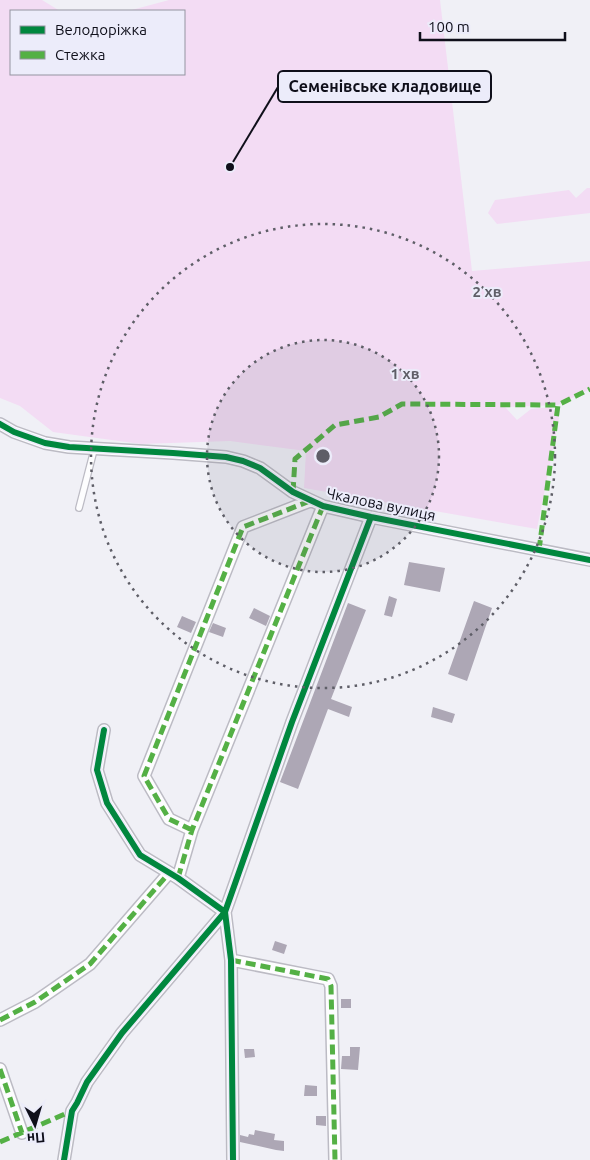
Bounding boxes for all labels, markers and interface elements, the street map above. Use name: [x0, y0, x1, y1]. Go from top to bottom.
legend: [10, 10, 185, 75]
scale bar: [420, 10, 565, 42]
text: 100 m: [428, 18, 470, 35]
text: Велодоріжка: [55, 21, 147, 38]
text: Стежка: [55, 46, 105, 63]
callout: Семенівське кладовище: [278, 71, 491, 102]
text: Семенівське кладовище: [288, 77, 482, 95]
text: 2 хв: [473, 283, 502, 300]
text: 1 хв: [391, 365, 420, 382]
centre of rings: [314, 447, 332, 465]
street label: Чкалова вулиця: [325, 484, 437, 524]
north arrow: [10, 1100, 60, 1150]
text: Пн: [26, 1129, 46, 1147]

